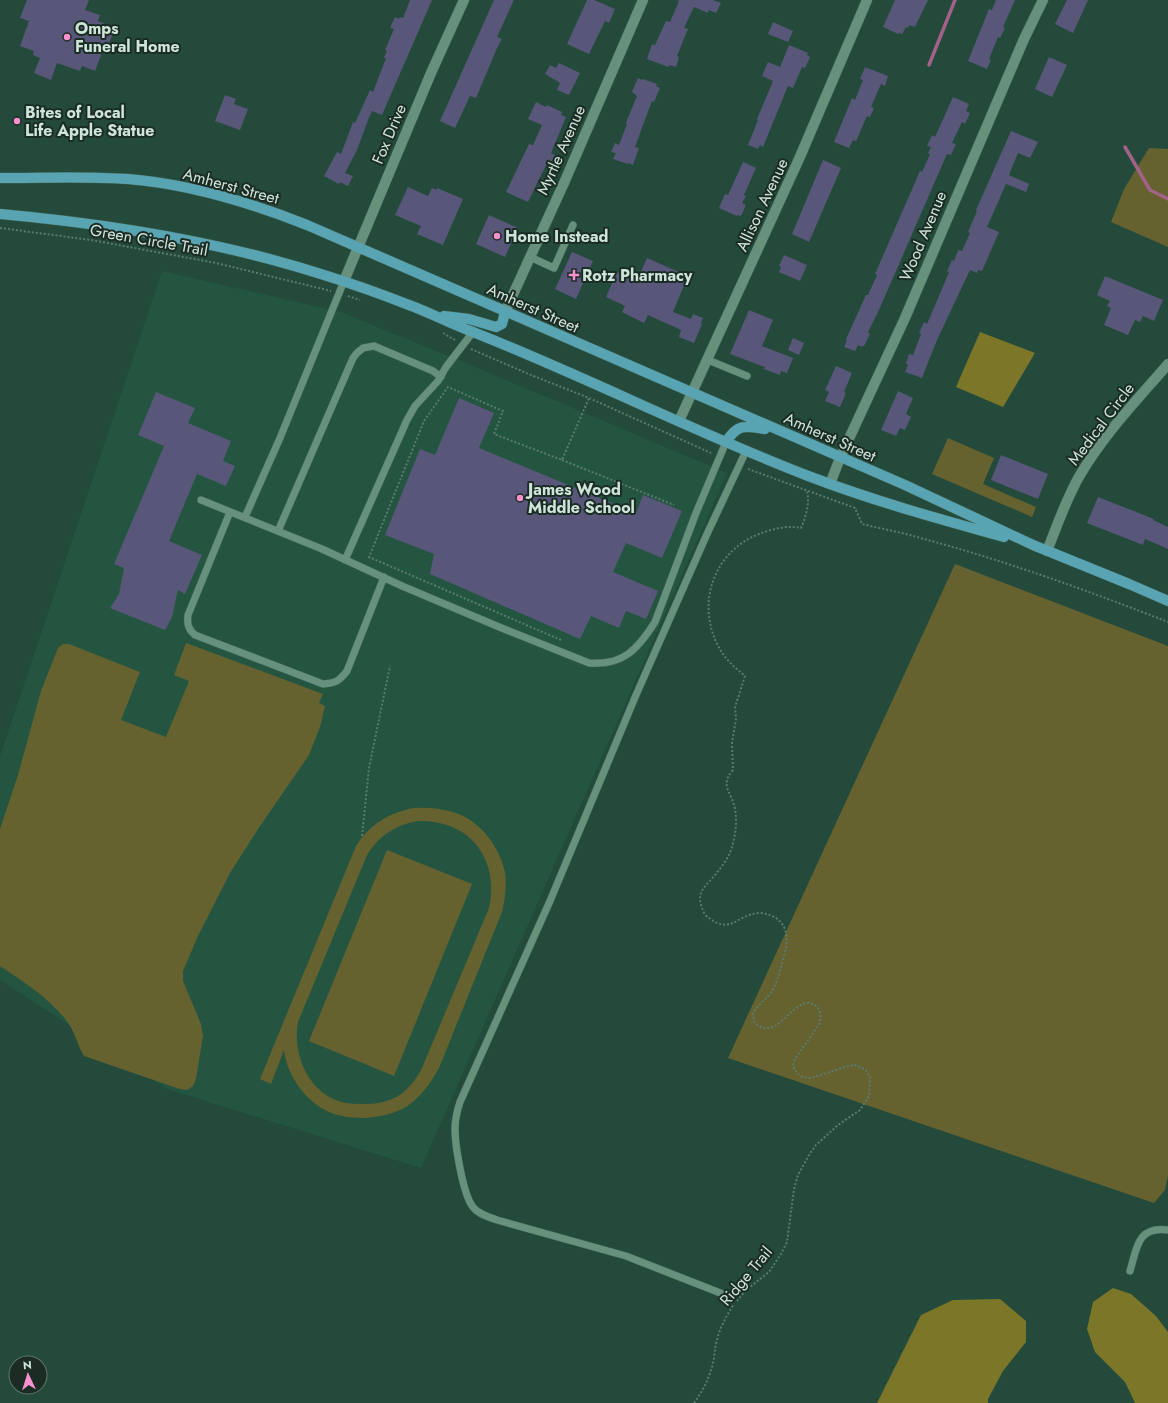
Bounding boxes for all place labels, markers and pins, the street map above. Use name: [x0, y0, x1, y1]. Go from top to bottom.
place label: Omps Funeral Home: [75, 17, 180, 58]
marker: Omps Funeral Home: [62, 32, 72, 42]
place label: Bites of Local Life Apple Statue: [25, 101, 154, 142]
marker: Bites of Local Life Apple Statue: [12, 116, 22, 126]
place label: Home Instead: [505, 225, 608, 248]
marker: Home Instead: [492, 231, 502, 241]
place label: Rotz Pharmacy: [582, 264, 693, 287]
marker: Rotz Pharmacy: [569, 270, 579, 280]
place label: James Wood Middle School: [525, 478, 635, 519]
marker: James Wood Middle School: [515, 493, 525, 503]

